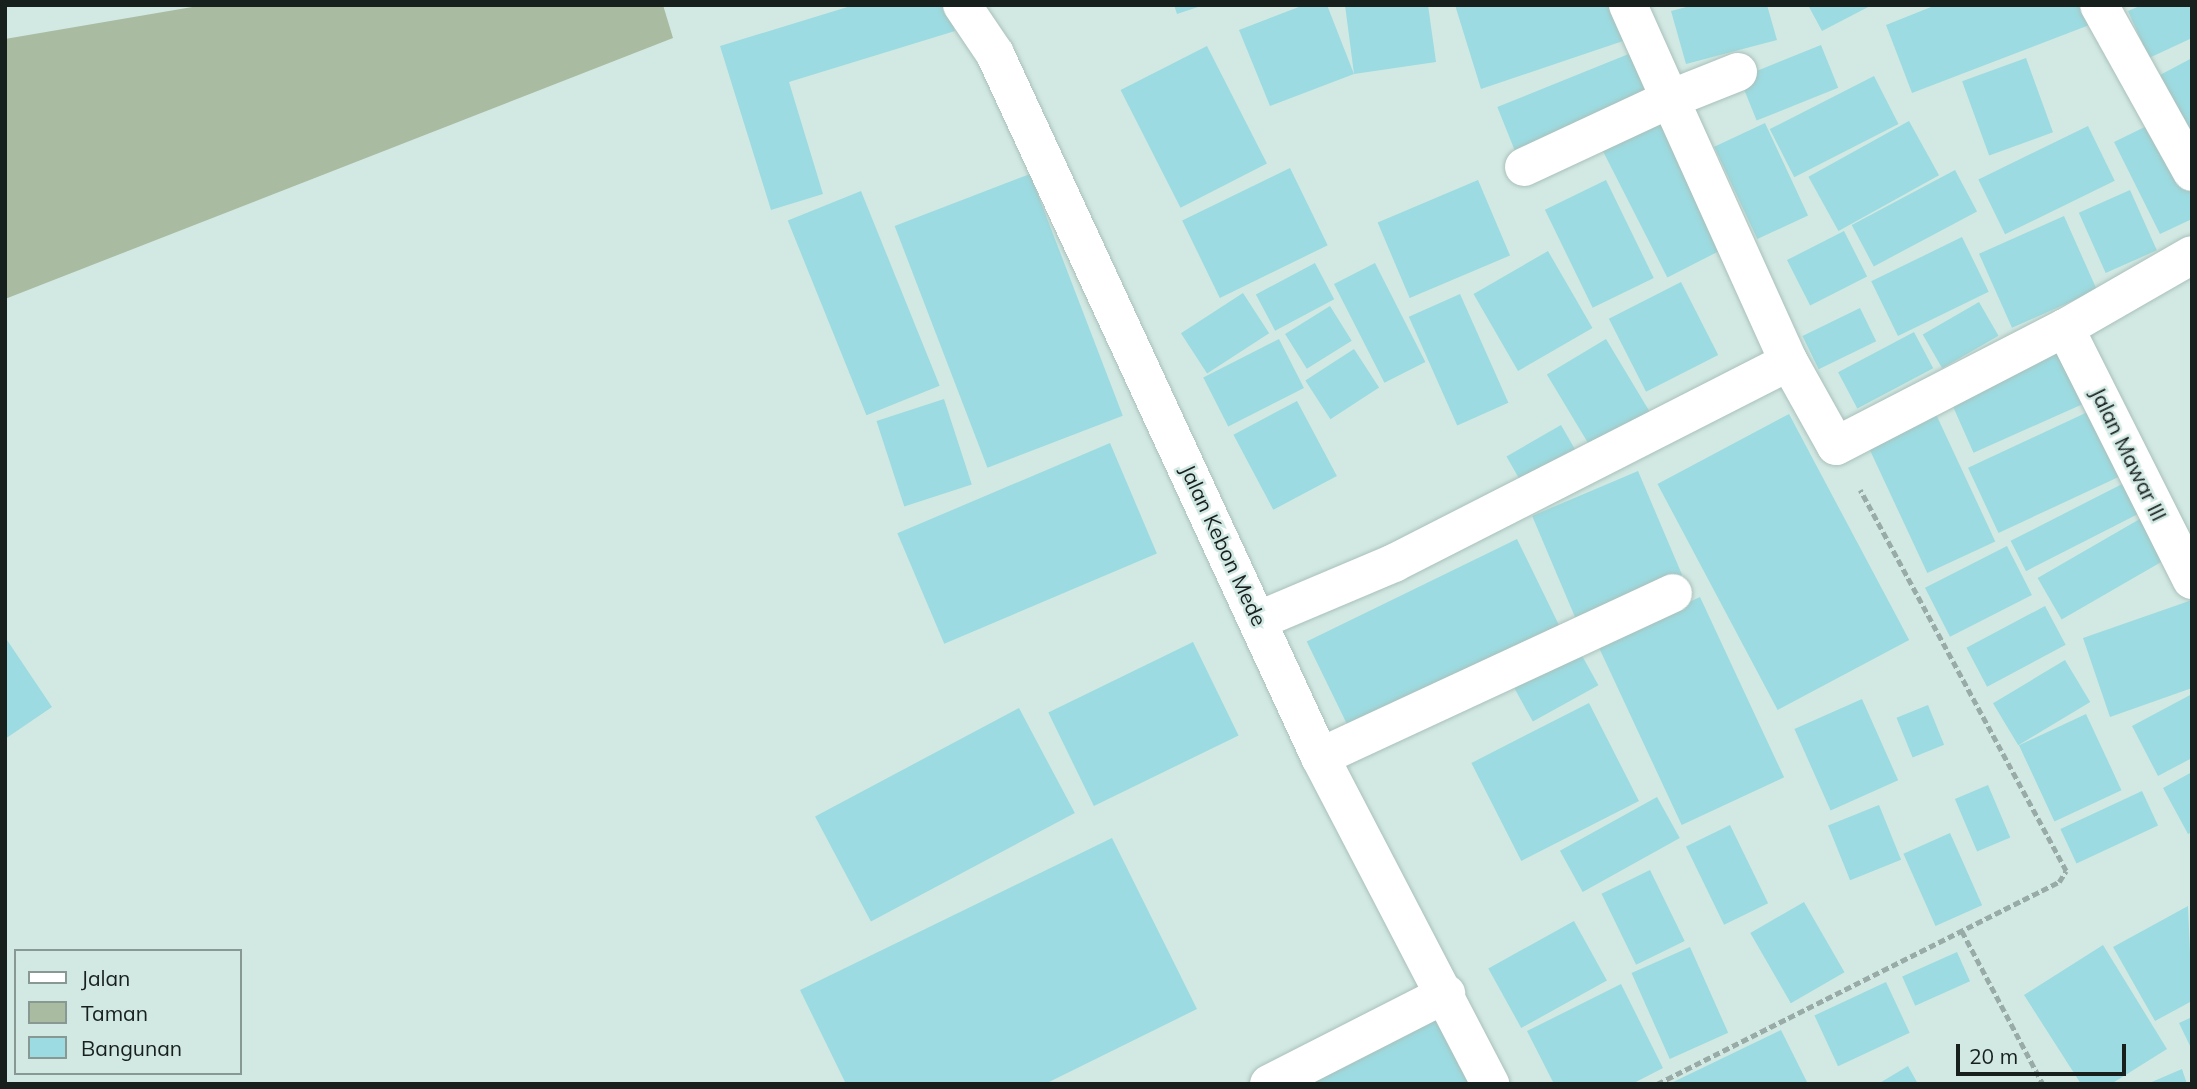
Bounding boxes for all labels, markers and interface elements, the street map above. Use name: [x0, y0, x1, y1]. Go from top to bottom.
street label: Jalan Mawar III: [2086, 383, 2172, 525]
street label: Jalan Kebon Mede: [1176, 460, 1272, 630]
legend: [14, 949, 242, 1075]
text: Jalan: [81, 965, 130, 991]
text: Taman: [81, 1000, 148, 1026]
scale bar: [1959, 1030, 2129, 1074]
text: Bangunan: [81, 1035, 182, 1061]
text: 20 m: [1969, 1043, 2018, 1069]

